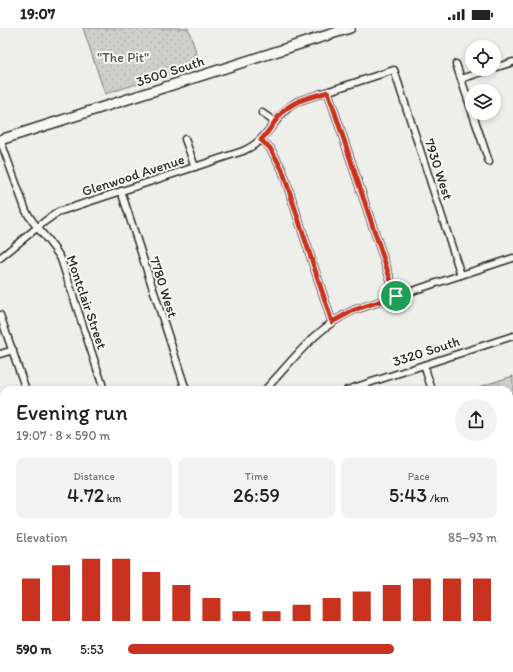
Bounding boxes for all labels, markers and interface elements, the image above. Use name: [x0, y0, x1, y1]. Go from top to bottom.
text: 19:07: [20, 5, 55, 23]
map controls: [465, 40, 501, 120]
button: locate: [465, 40, 501, 76]
park label: "The Pit": [97, 49, 149, 66]
street label: 3500 South: [134, 53, 206, 90]
button: layers: [465, 84, 501, 120]
street label: 7930 West: [421, 136, 456, 202]
street label: Glenwood Avenue: [80, 151, 187, 200]
street label: Montclair Street: [63, 253, 111, 351]
street label: 7780 West: [146, 255, 181, 320]
pin: [379, 279, 413, 313]
icon: arrive: [385, 285, 407, 307]
street label: 3320 South: [390, 333, 462, 370]
text: Evening run: [16, 399, 128, 426]
button: share: [455, 399, 497, 441]
text: 19:07 · 8 × 590 m: [16, 428, 110, 443]
text: Distance: [74, 470, 115, 483]
text: Time: [245, 470, 268, 483]
text: Pace: [408, 470, 430, 483]
text: 4.72: [67, 483, 104, 507]
text: 26:59: [233, 483, 280, 507]
text: 5:43: [389, 483, 427, 507]
text: km: [104, 492, 121, 505]
text: /km: [427, 492, 449, 505]
text: Elevation: [16, 530, 68, 545]
text: 85–93 m: [448, 530, 497, 545]
text: 590 m: [16, 642, 52, 657]
text: 5:53: [80, 642, 104, 657]

